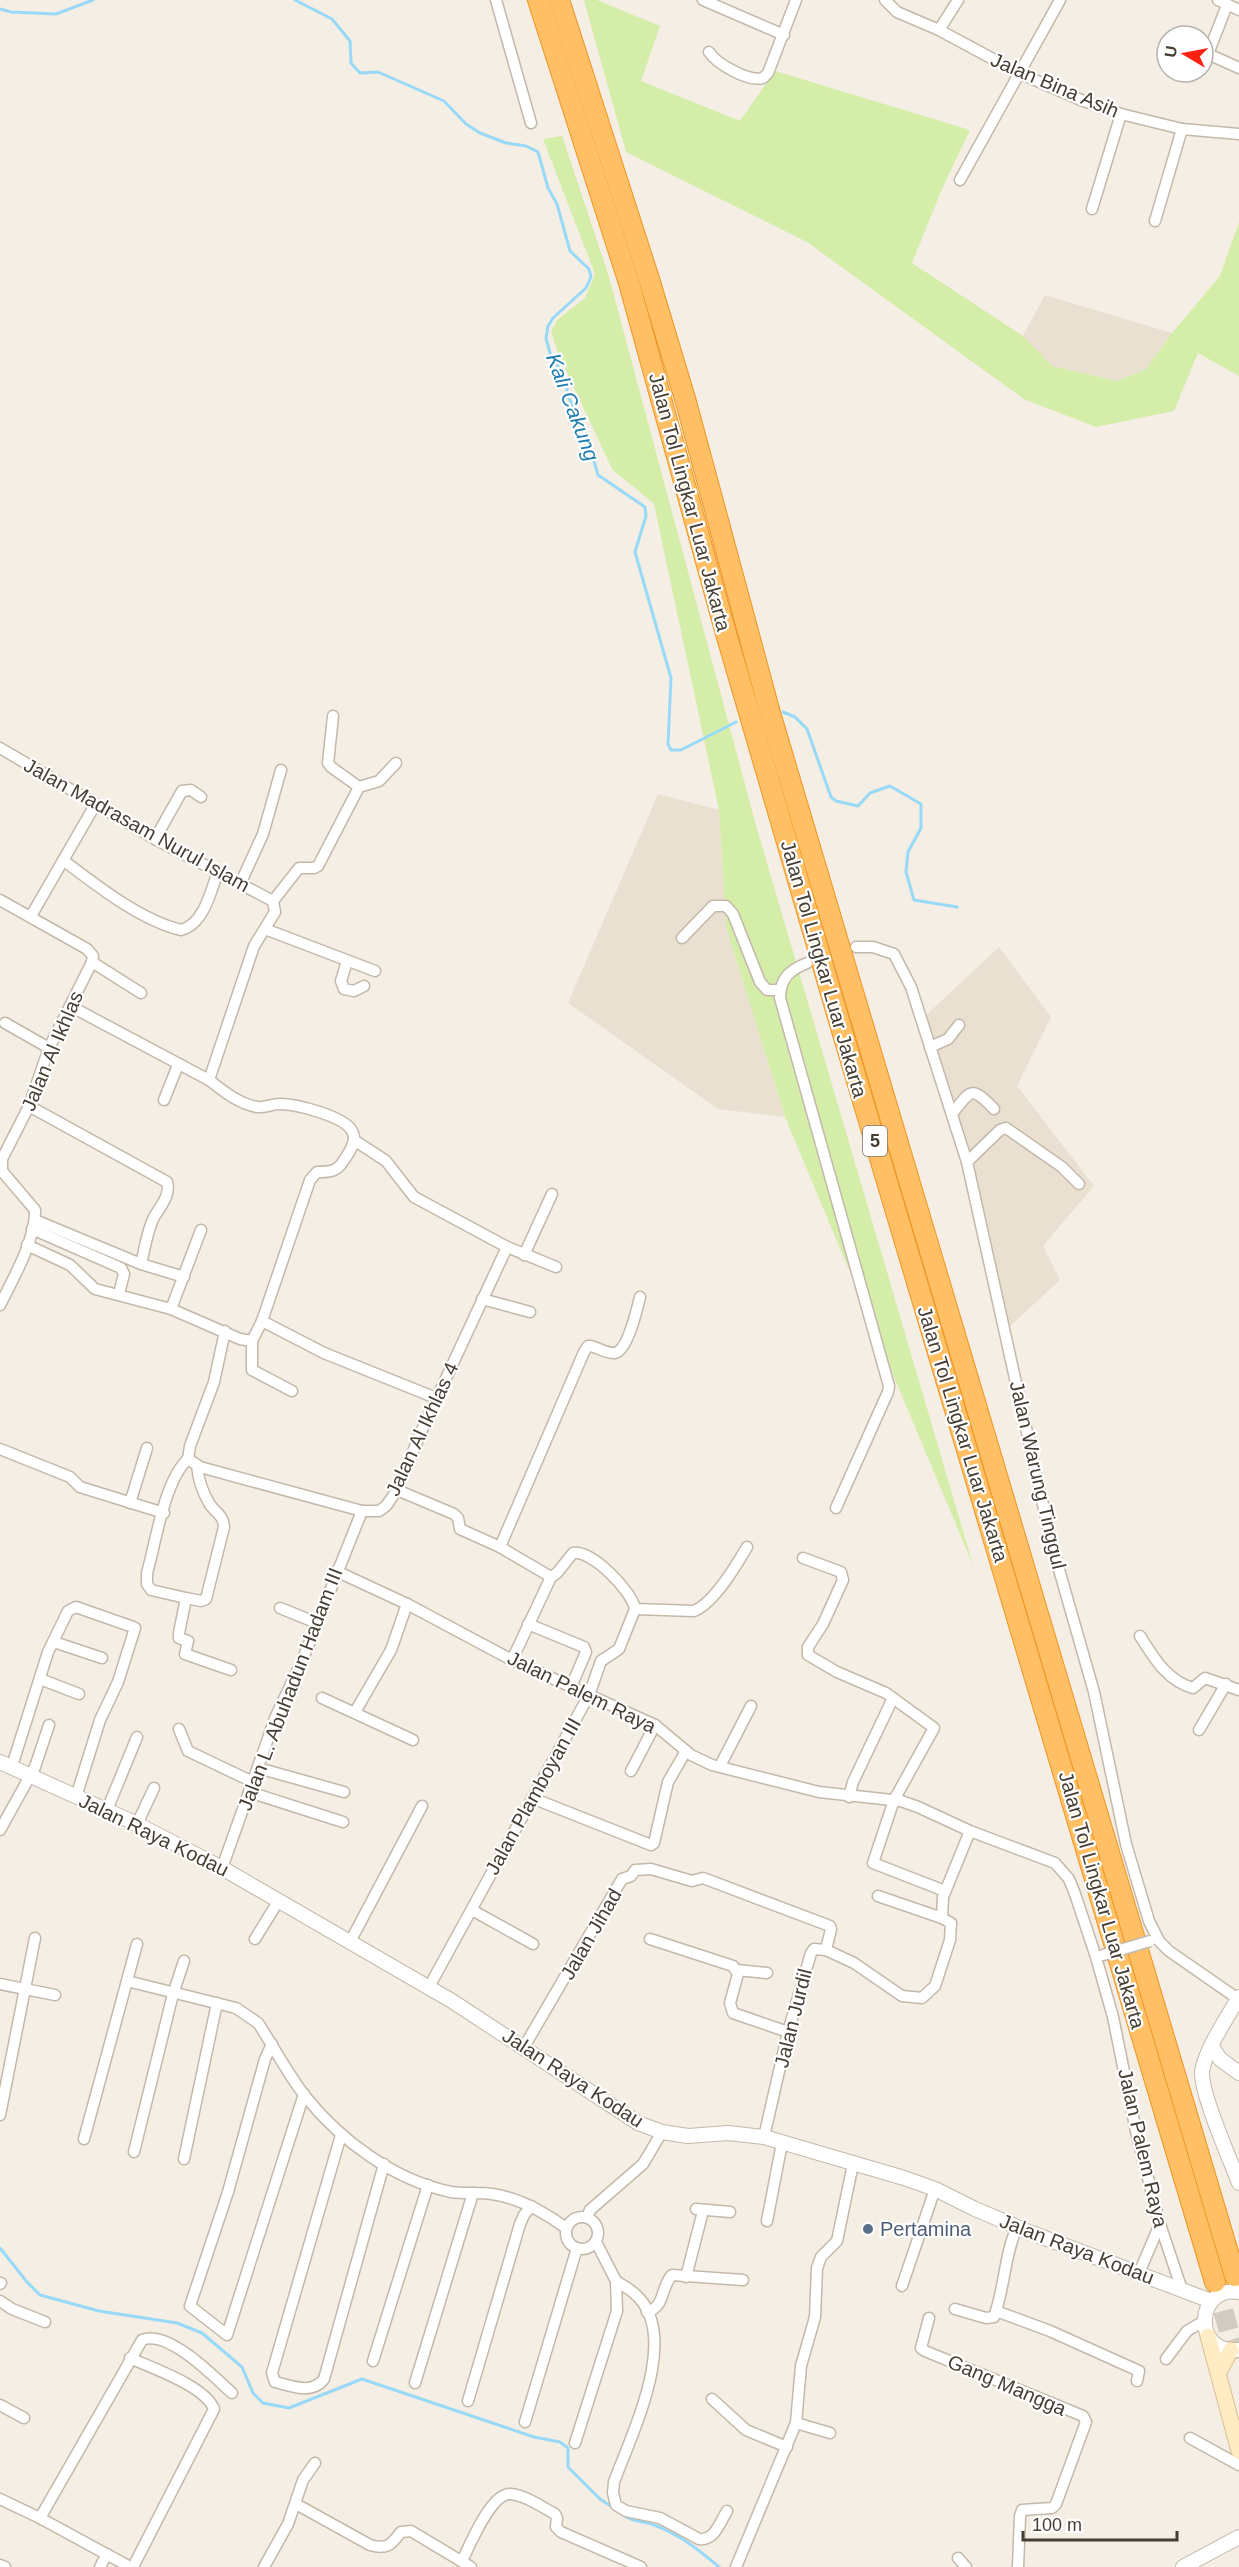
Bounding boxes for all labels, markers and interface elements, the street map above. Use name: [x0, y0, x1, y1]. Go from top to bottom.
north arrow: [1155, 24, 1215, 84]
text: U: [1161, 44, 1180, 59]
street label: Jalan Bina Asih: [988, 48, 1122, 122]
water label: Kali Cakung: [542, 350, 604, 464]
street label: Jalan Tol Lingkar Luar Jakarta: [645, 370, 735, 634]
street label: Jalan Madrasam Nurul Islam: [20, 754, 254, 896]
street label: Jalan Tol Lingkar Luar Jakarta: [777, 838, 872, 1101]
street label: Jalan Al Ikhlas: [17, 988, 87, 1114]
road number: 5: [863, 1126, 887, 1156]
street label: Jalan Tol Lingkar Luar Jakarta: [914, 1303, 1013, 1565]
street label: Jalan Al Ikhlas 4: [381, 1359, 463, 1499]
street label: Jalan Warung Tinggul: [1006, 1379, 1070, 1571]
street label: Jalan L. Abuhadun Hadam III: [234, 1565, 346, 1813]
street label: Jalan Palem Raya: [504, 1647, 661, 1738]
street label: Jalan Plamboyan III: [481, 1714, 585, 1878]
street label: Jalan Tol Lingkar Luar Jakarta: [1055, 1769, 1150, 2032]
street label: Jalan Raya Kodau: [76, 1789, 232, 1881]
street label: Jalan Jihad: [556, 1885, 626, 1983]
street label: Jalan Jurdil: [770, 1966, 816, 2070]
street label: Jalan Raya Kodau: [498, 2024, 648, 2132]
street label: Jalan Palem Raya: [1114, 2066, 1172, 2230]
street label: Jalan Raya Kodau: [997, 2209, 1157, 2289]
place label: Pertamina: [880, 2218, 972, 2240]
marker: Pertamina: [861, 2222, 875, 2236]
street label: Gang Mangga: [944, 2350, 1070, 2420]
scale bar: [1023, 2504, 1178, 2542]
text: 100 m: [1032, 2515, 1082, 2535]

